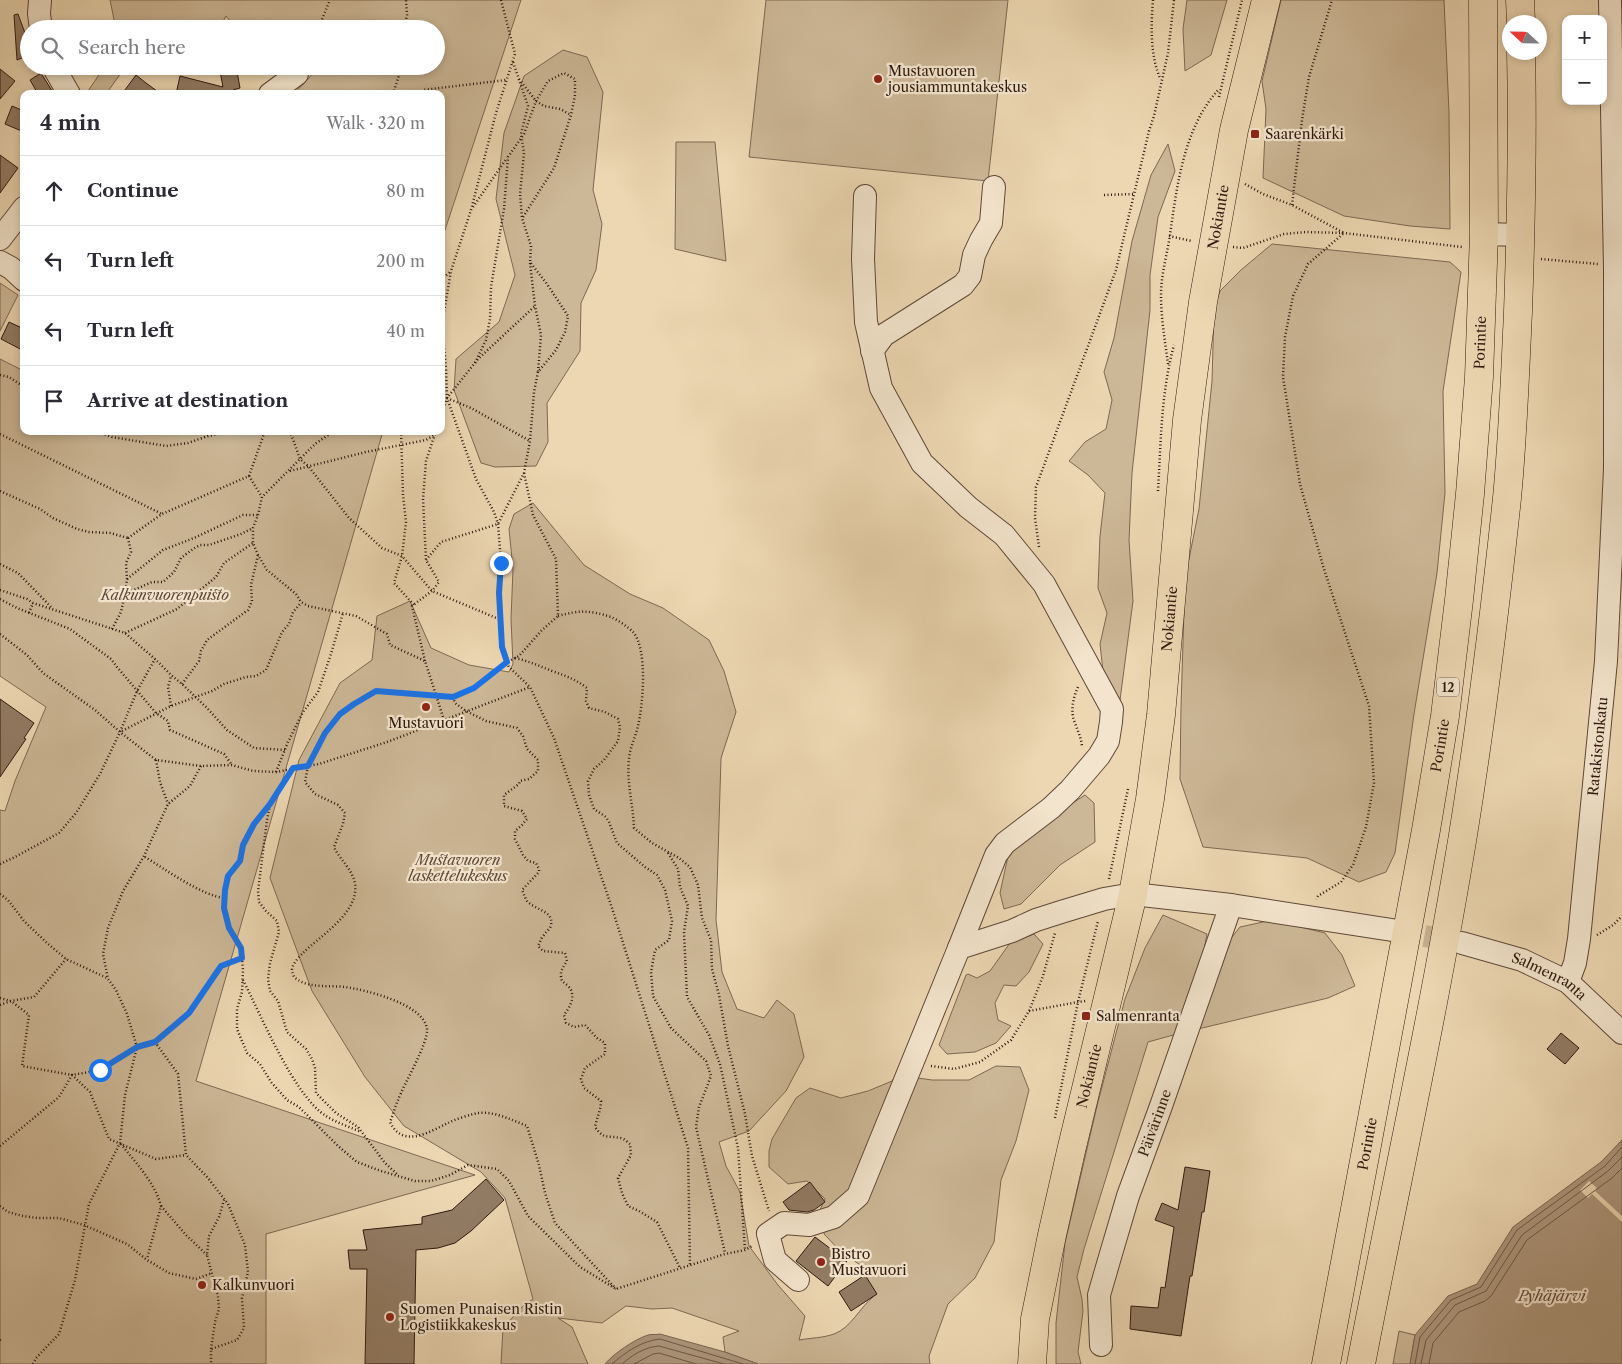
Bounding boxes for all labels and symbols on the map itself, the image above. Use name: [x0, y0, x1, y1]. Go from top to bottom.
north arrow: [1502, 15, 1547, 60]
place label: Mustavuoren jousiammuntakeskus: [885, 62, 1027, 96]
marker: Mustavuoren jousiammuntakeskus: [872, 73, 884, 85]
place label: Saarenkärki: [1265, 125, 1344, 143]
marker: Saarenkärki: [1249, 128, 1261, 140]
street label: Nokiantie: [1204, 183, 1233, 251]
street label: Porintie: [1470, 315, 1490, 370]
route end: [490, 552, 513, 575]
street label: Nokiantie: [1158, 585, 1181, 652]
park label: Kalkunvuorenpuisto: [100, 586, 229, 604]
road number: 12: [1437, 678, 1459, 696]
street label: Ratakistonkatu: [1584, 696, 1611, 797]
marker: Mustavuori: [420, 701, 432, 713]
place label: Mustavuori: [388, 714, 464, 732]
street label: Porintie: [1427, 717, 1453, 773]
park label: Mustavuoren laskettelukeskus: [408, 851, 509, 885]
street label: Salmenranta: [1510, 949, 1591, 1004]
place label: Salmenranta: [1096, 1007, 1180, 1025]
marker: Salmenranta: [1080, 1010, 1092, 1022]
street label: Nokiantie: [1073, 1042, 1106, 1110]
route start: [89, 1059, 112, 1082]
street label: Päivärinne: [1134, 1087, 1175, 1159]
street label: Porintie: [1353, 1116, 1381, 1172]
place label: Bistro Mustavuori: [831, 1245, 906, 1279]
marker: Bistro Mustavuori: [815, 1256, 827, 1268]
place label: Kalkunvuori: [212, 1276, 295, 1294]
marker: Kalkunvuori: [196, 1279, 208, 1291]
water label: Pyhäjärvi: [1517, 1286, 1587, 1305]
place label: Suomen Punaisen Ristin Logistiikkakeskus: [400, 1300, 562, 1334]
marker: Suomen Punaisen Ristin Logistiikkakeskus: [384, 1311, 396, 1323]

